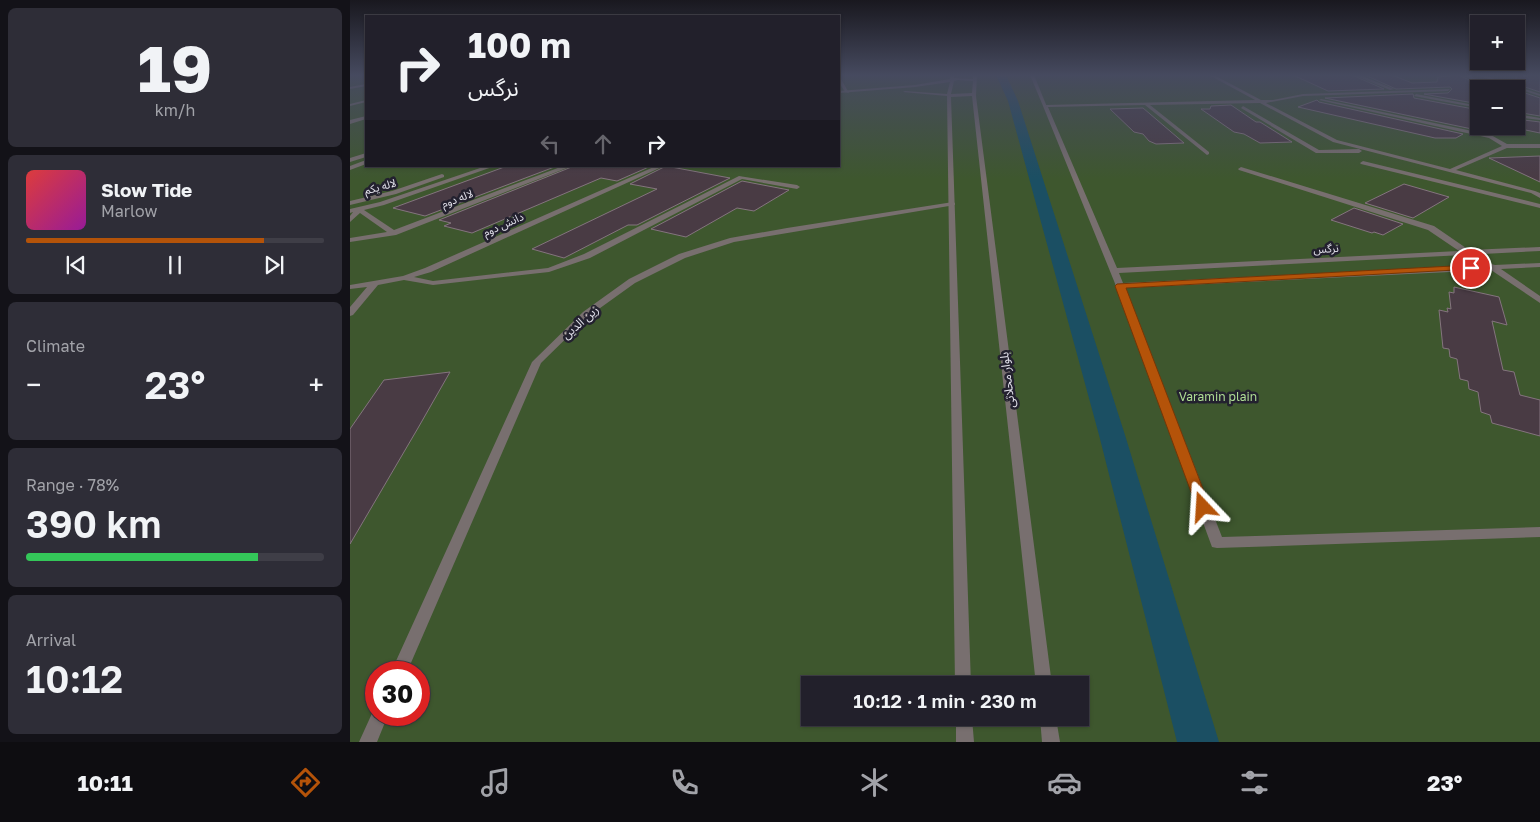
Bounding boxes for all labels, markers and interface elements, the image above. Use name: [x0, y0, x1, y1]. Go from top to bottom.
map controls: [1470, 15, 1525, 135]
button: +: [1470, 15, 1525, 70]
text: 100 m: [468, 24, 571, 66]
text: 19: [138, 28, 212, 106]
icon: right: [385, 35, 450, 100]
text: نرگس: [468, 74, 519, 101]
button: −: [1470, 80, 1525, 135]
text: km/h: [155, 100, 195, 120]
icon: left: [536, 130, 564, 158]
icon: ahead: [589, 130, 617, 158]
icon: right: [642, 130, 670, 158]
street label: لاله یکم: [363, 176, 398, 199]
text: Slow Tide: [101, 178, 192, 201]
street label: لاله دوم: [439, 186, 475, 212]
text: Marlow: [101, 201, 157, 221]
street label: دانش دوم: [481, 209, 526, 241]
street label: نرگس: [1313, 241, 1339, 256]
pin: [1450, 247, 1492, 289]
icon: previous: [62, 251, 90, 279]
icon: pause: [161, 251, 189, 279]
icon: next: [260, 251, 288, 279]
icon: arrive: [1457, 254, 1485, 282]
street label: زین الدین: [558, 302, 602, 342]
text: Climate: [26, 336, 85, 356]
street label: بلوار محلاتی: [996, 351, 1018, 409]
text: 23°: [145, 362, 205, 407]
text: −: [26, 368, 41, 401]
text: +: [309, 368, 324, 401]
park label: Varamin plain: [1179, 389, 1257, 404]
text: Range · 78%: [26, 475, 119, 495]
position arrow: [1176, 480, 1228, 532]
text: 390 km: [26, 501, 162, 546]
text: Arrival: [26, 630, 76, 650]
text: 10:12: [26, 656, 123, 701]
speed limit sign: 30: [365, 661, 430, 726]
text: 10:12 · 1 min · 230 m: [853, 689, 1037, 712]
icon: directions: [288, 765, 323, 800]
icon: music: [478, 765, 513, 800]
icon: phone: [667, 765, 702, 800]
icon: climate: [857, 765, 892, 800]
icon: car: [1047, 765, 1082, 800]
icon: filters: [1237, 765, 1272, 800]
text: 10:11: [77, 769, 133, 796]
text: 23°: [1427, 769, 1462, 796]

